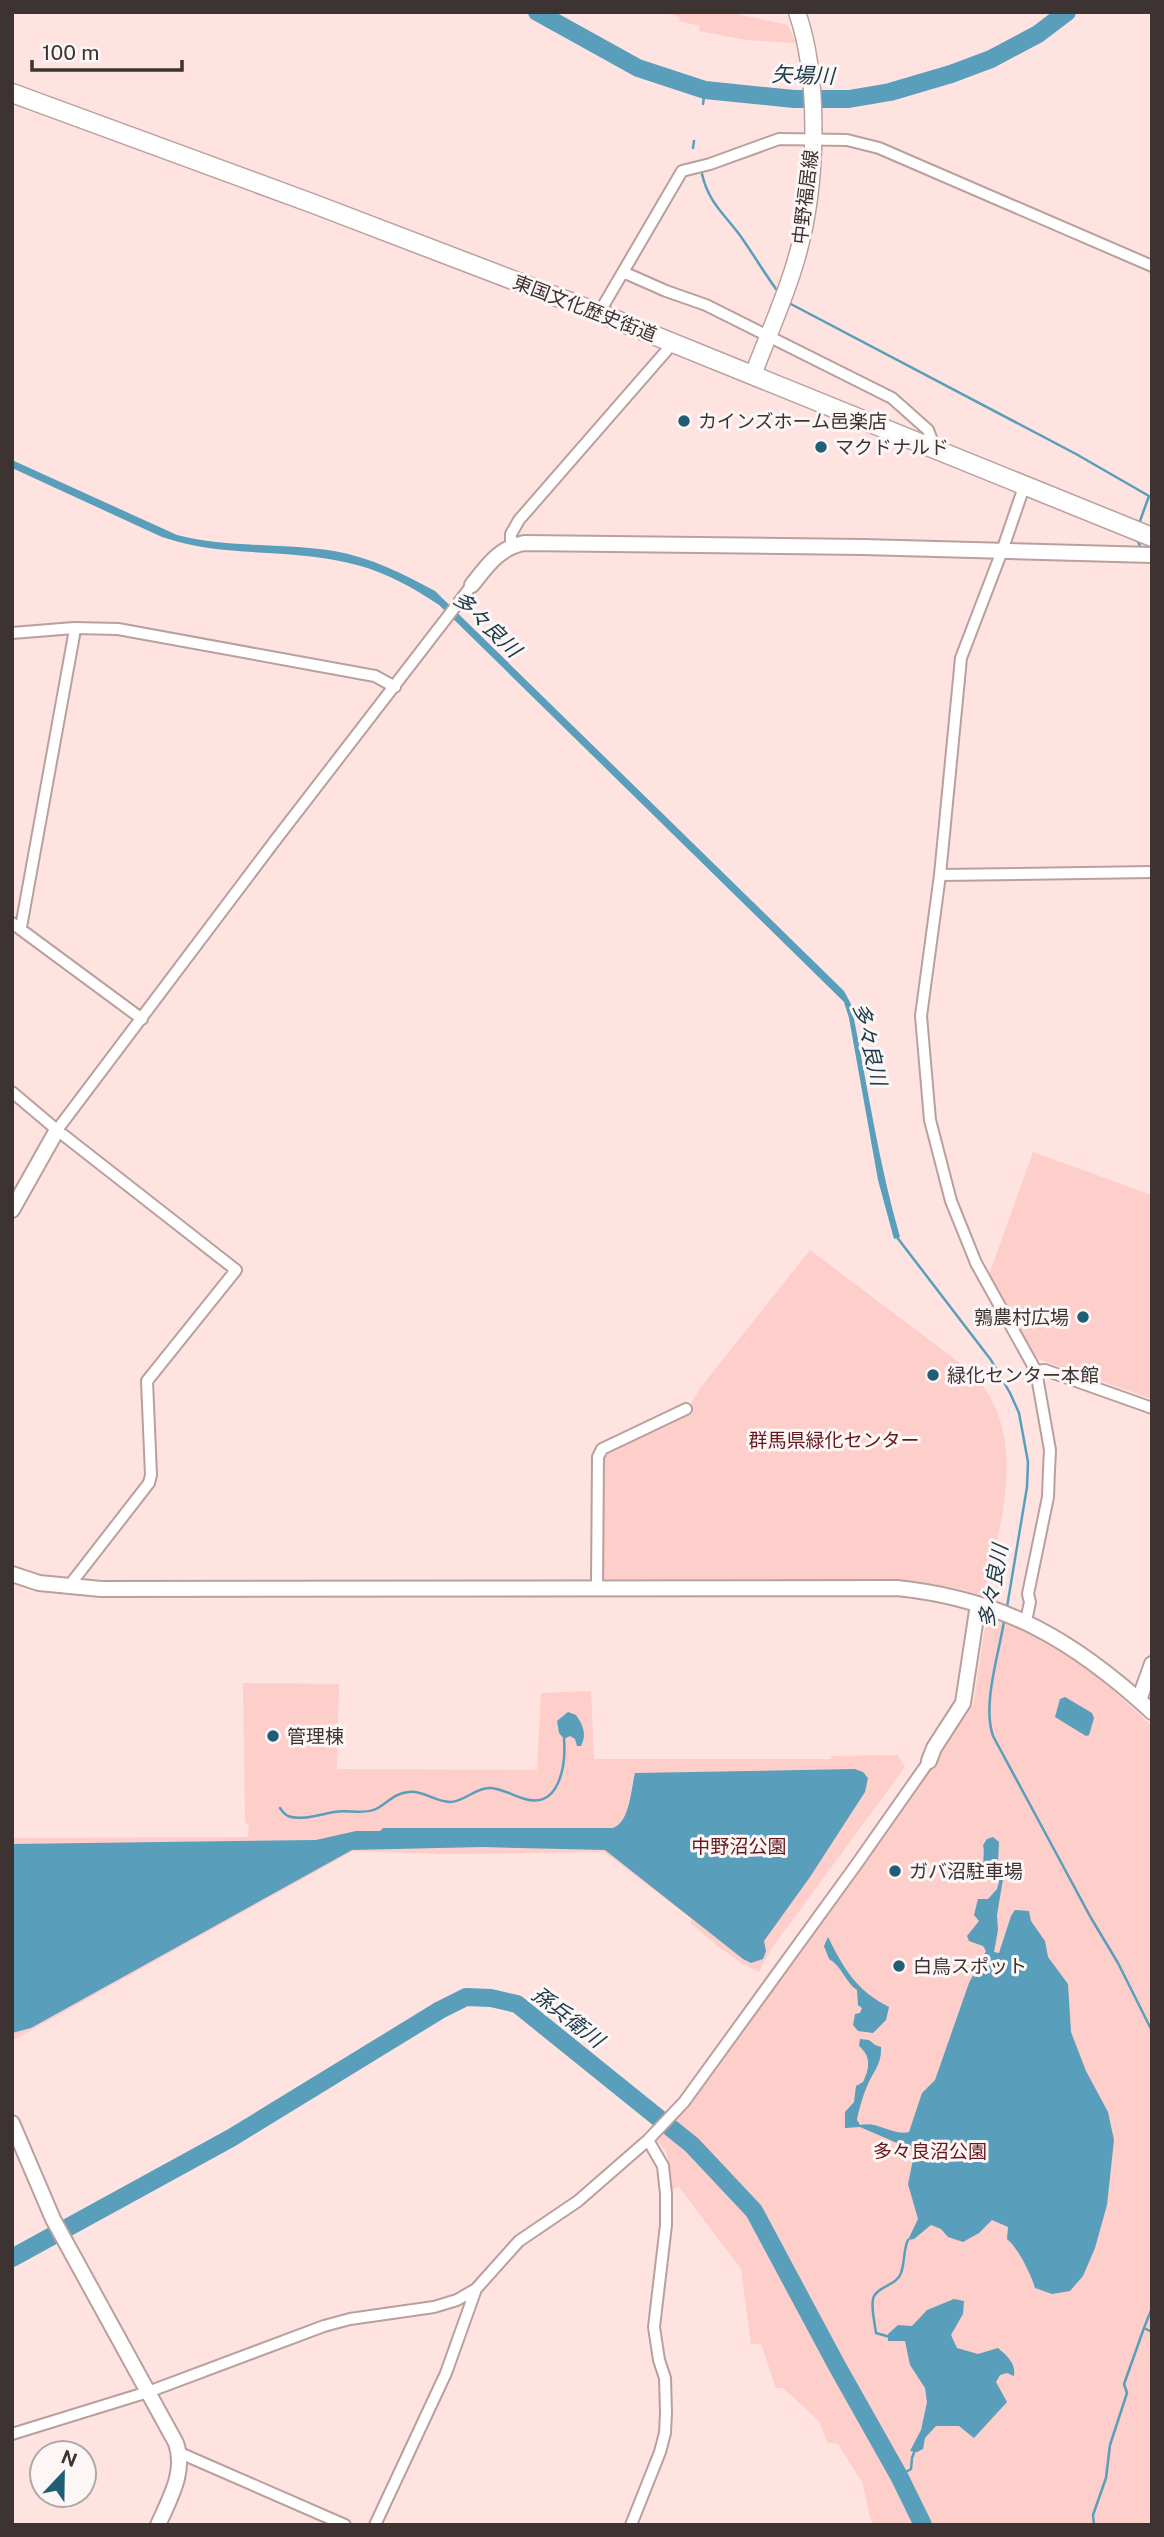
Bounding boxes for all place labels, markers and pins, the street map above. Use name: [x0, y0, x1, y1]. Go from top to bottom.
place label: カインズホーム邑楽店: [698, 410, 887, 432]
marker: カインズホーム邑楽店: [676, 413, 692, 429]
place label: マクドナルド: [835, 436, 949, 458]
marker: マクドナルド: [813, 439, 829, 455]
place label: 鶉農村広場: [974, 1306, 1069, 1328]
marker: 鶉農村広場: [1075, 1309, 1091, 1325]
place label: 緑化センター本館: [947, 1364, 1099, 1386]
marker: 緑化センター本館: [925, 1367, 941, 1383]
place label: 管理棟: [287, 1725, 344, 1747]
marker: 管理棟: [265, 1728, 281, 1744]
place label: ガバ沼駐車場: [909, 1860, 1023, 1882]
marker: ガバ沼駐車場: [887, 1863, 903, 1879]
place label: 白鳥スポット: [913, 1955, 1027, 1977]
marker: 白鳥スポット: [891, 1958, 907, 1974]

